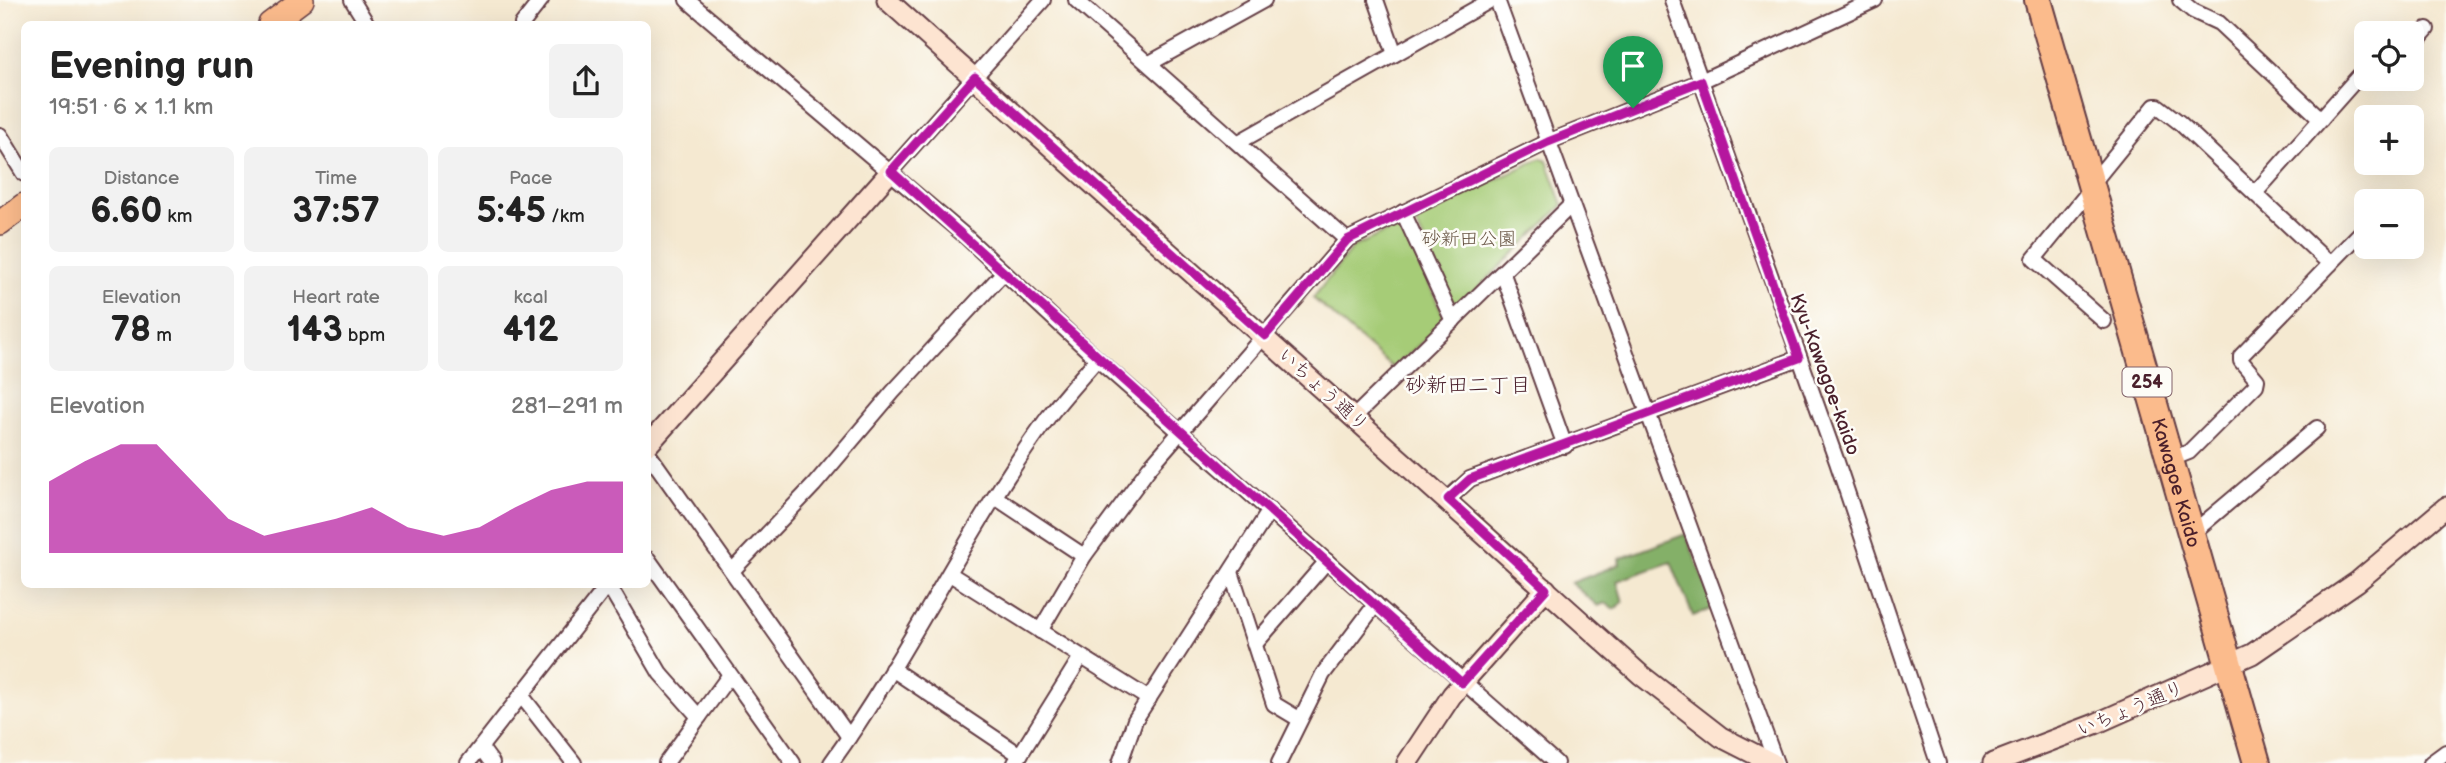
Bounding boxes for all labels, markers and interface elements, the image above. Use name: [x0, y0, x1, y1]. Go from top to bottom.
map controls: [2354, 21, 2424, 259]
button: locate: [2354, 21, 2424, 91]
pin: [1603, 36, 1663, 108]
text: Evening run: [49, 44, 254, 89]
button: share: [549, 44, 623, 118]
icon: arrive: [1614, 47, 1652, 85]
text: 19:51 · 6 × 1.1 km: [49, 93, 213, 121]
button: +: [2354, 105, 2424, 175]
text: Distance: [103, 167, 179, 190]
text: Time: [315, 167, 357, 190]
text: Pace: [509, 167, 552, 190]
button: −: [2354, 189, 2424, 259]
text: 6.60: [90, 190, 162, 233]
text: 37:57: [292, 190, 380, 233]
text: 5:45: [477, 190, 546, 233]
text: km: [162, 205, 192, 228]
text: /km: [546, 205, 585, 228]
park label: 砂新田公園: [1421, 228, 1517, 251]
text: Elevation: [102, 286, 181, 309]
text: Heart rate: [292, 286, 380, 309]
text: kcal: [514, 286, 548, 309]
street label: Kyu-Kawagoe-kaido: [1785, 291, 1864, 458]
text: 78: [111, 309, 151, 352]
text: 143: [287, 309, 343, 352]
text: 412: [503, 309, 558, 352]
text: m: [151, 324, 172, 347]
text: bpm: [343, 324, 385, 347]
street label: いちょう通り: [1273, 343, 1373, 437]
road number: 254: [2122, 368, 2172, 396]
district label: 砂新田二丁目: [1405, 373, 1531, 398]
text: Elevation: [49, 392, 145, 420]
text: 281–291 m: [511, 392, 623, 420]
street label: Kawagoe Kaido: [2146, 416, 2205, 550]
street label: いちょう通り: [2074, 677, 2188, 742]

